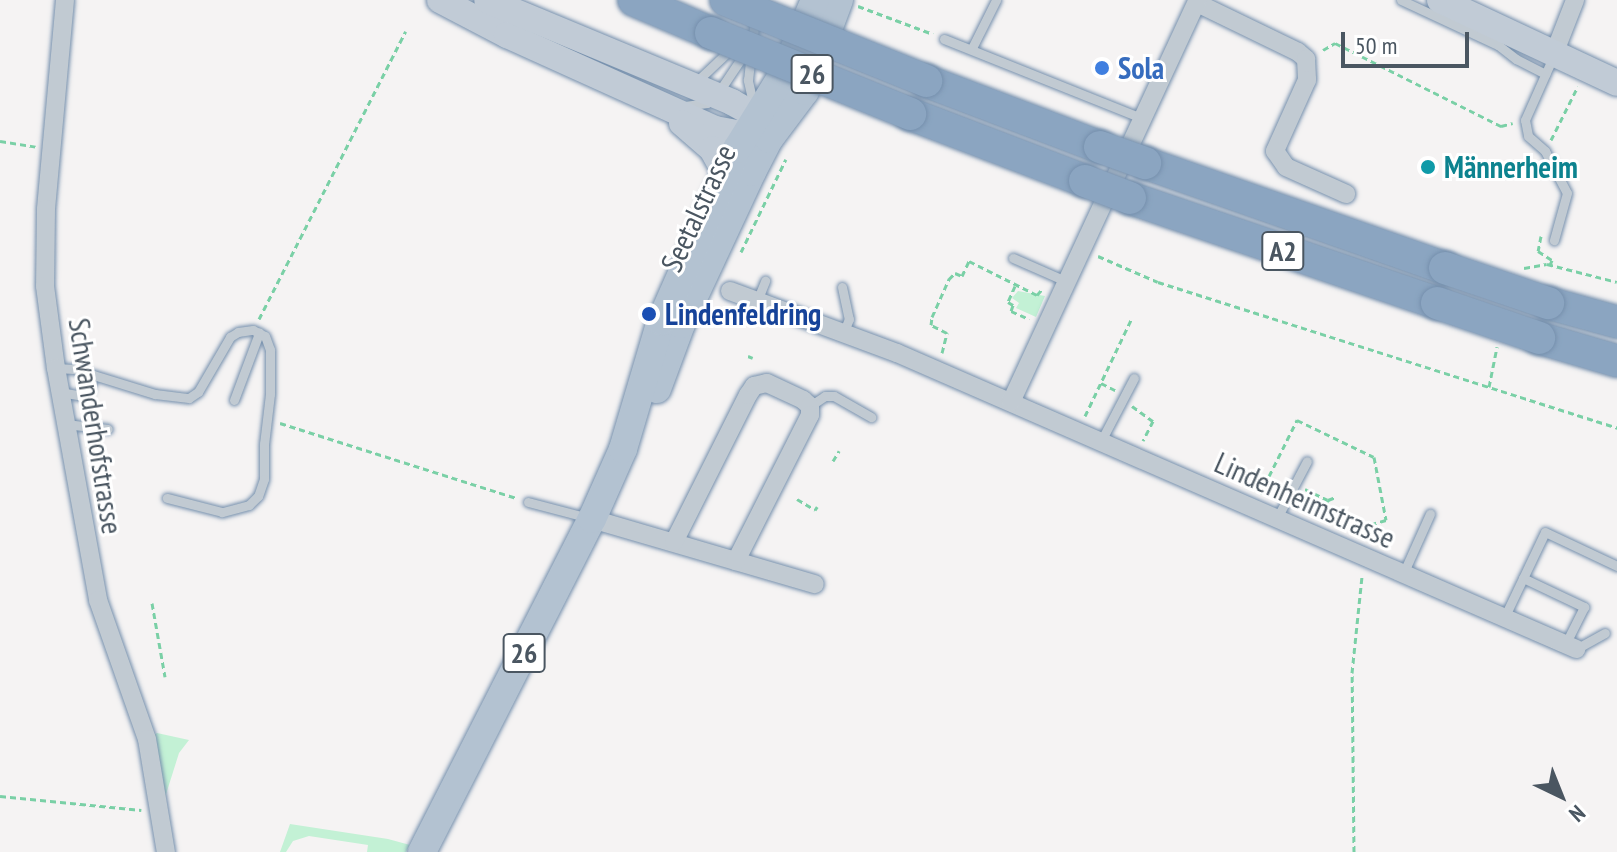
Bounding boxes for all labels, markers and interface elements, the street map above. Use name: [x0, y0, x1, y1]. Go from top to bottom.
scale bar: [1345, 16, 1473, 66]
text: 50 m: [1355, 30, 1397, 61]
road number: 26: [790, 50, 834, 98]
place label: Sola: [1118, 50, 1164, 86]
marker: Sola: [1093, 59, 1111, 77]
street label: Seetalstrasse: [653, 139, 743, 277]
place label: Männerheim: [1444, 149, 1578, 185]
marker: Männerheim: [1419, 158, 1437, 176]
road number: A2: [1261, 227, 1305, 275]
place label: Lindenfeldring: [665, 296, 821, 332]
marker: Lindenfeldring: [640, 305, 658, 323]
street label: Schwanderhofstrasse: [61, 316, 131, 536]
street label: Lindenheimstrasse: [1209, 444, 1401, 556]
road number: 26: [502, 629, 546, 677]
north arrow: [1521, 756, 1601, 836]
text: N: [1563, 799, 1591, 828]

